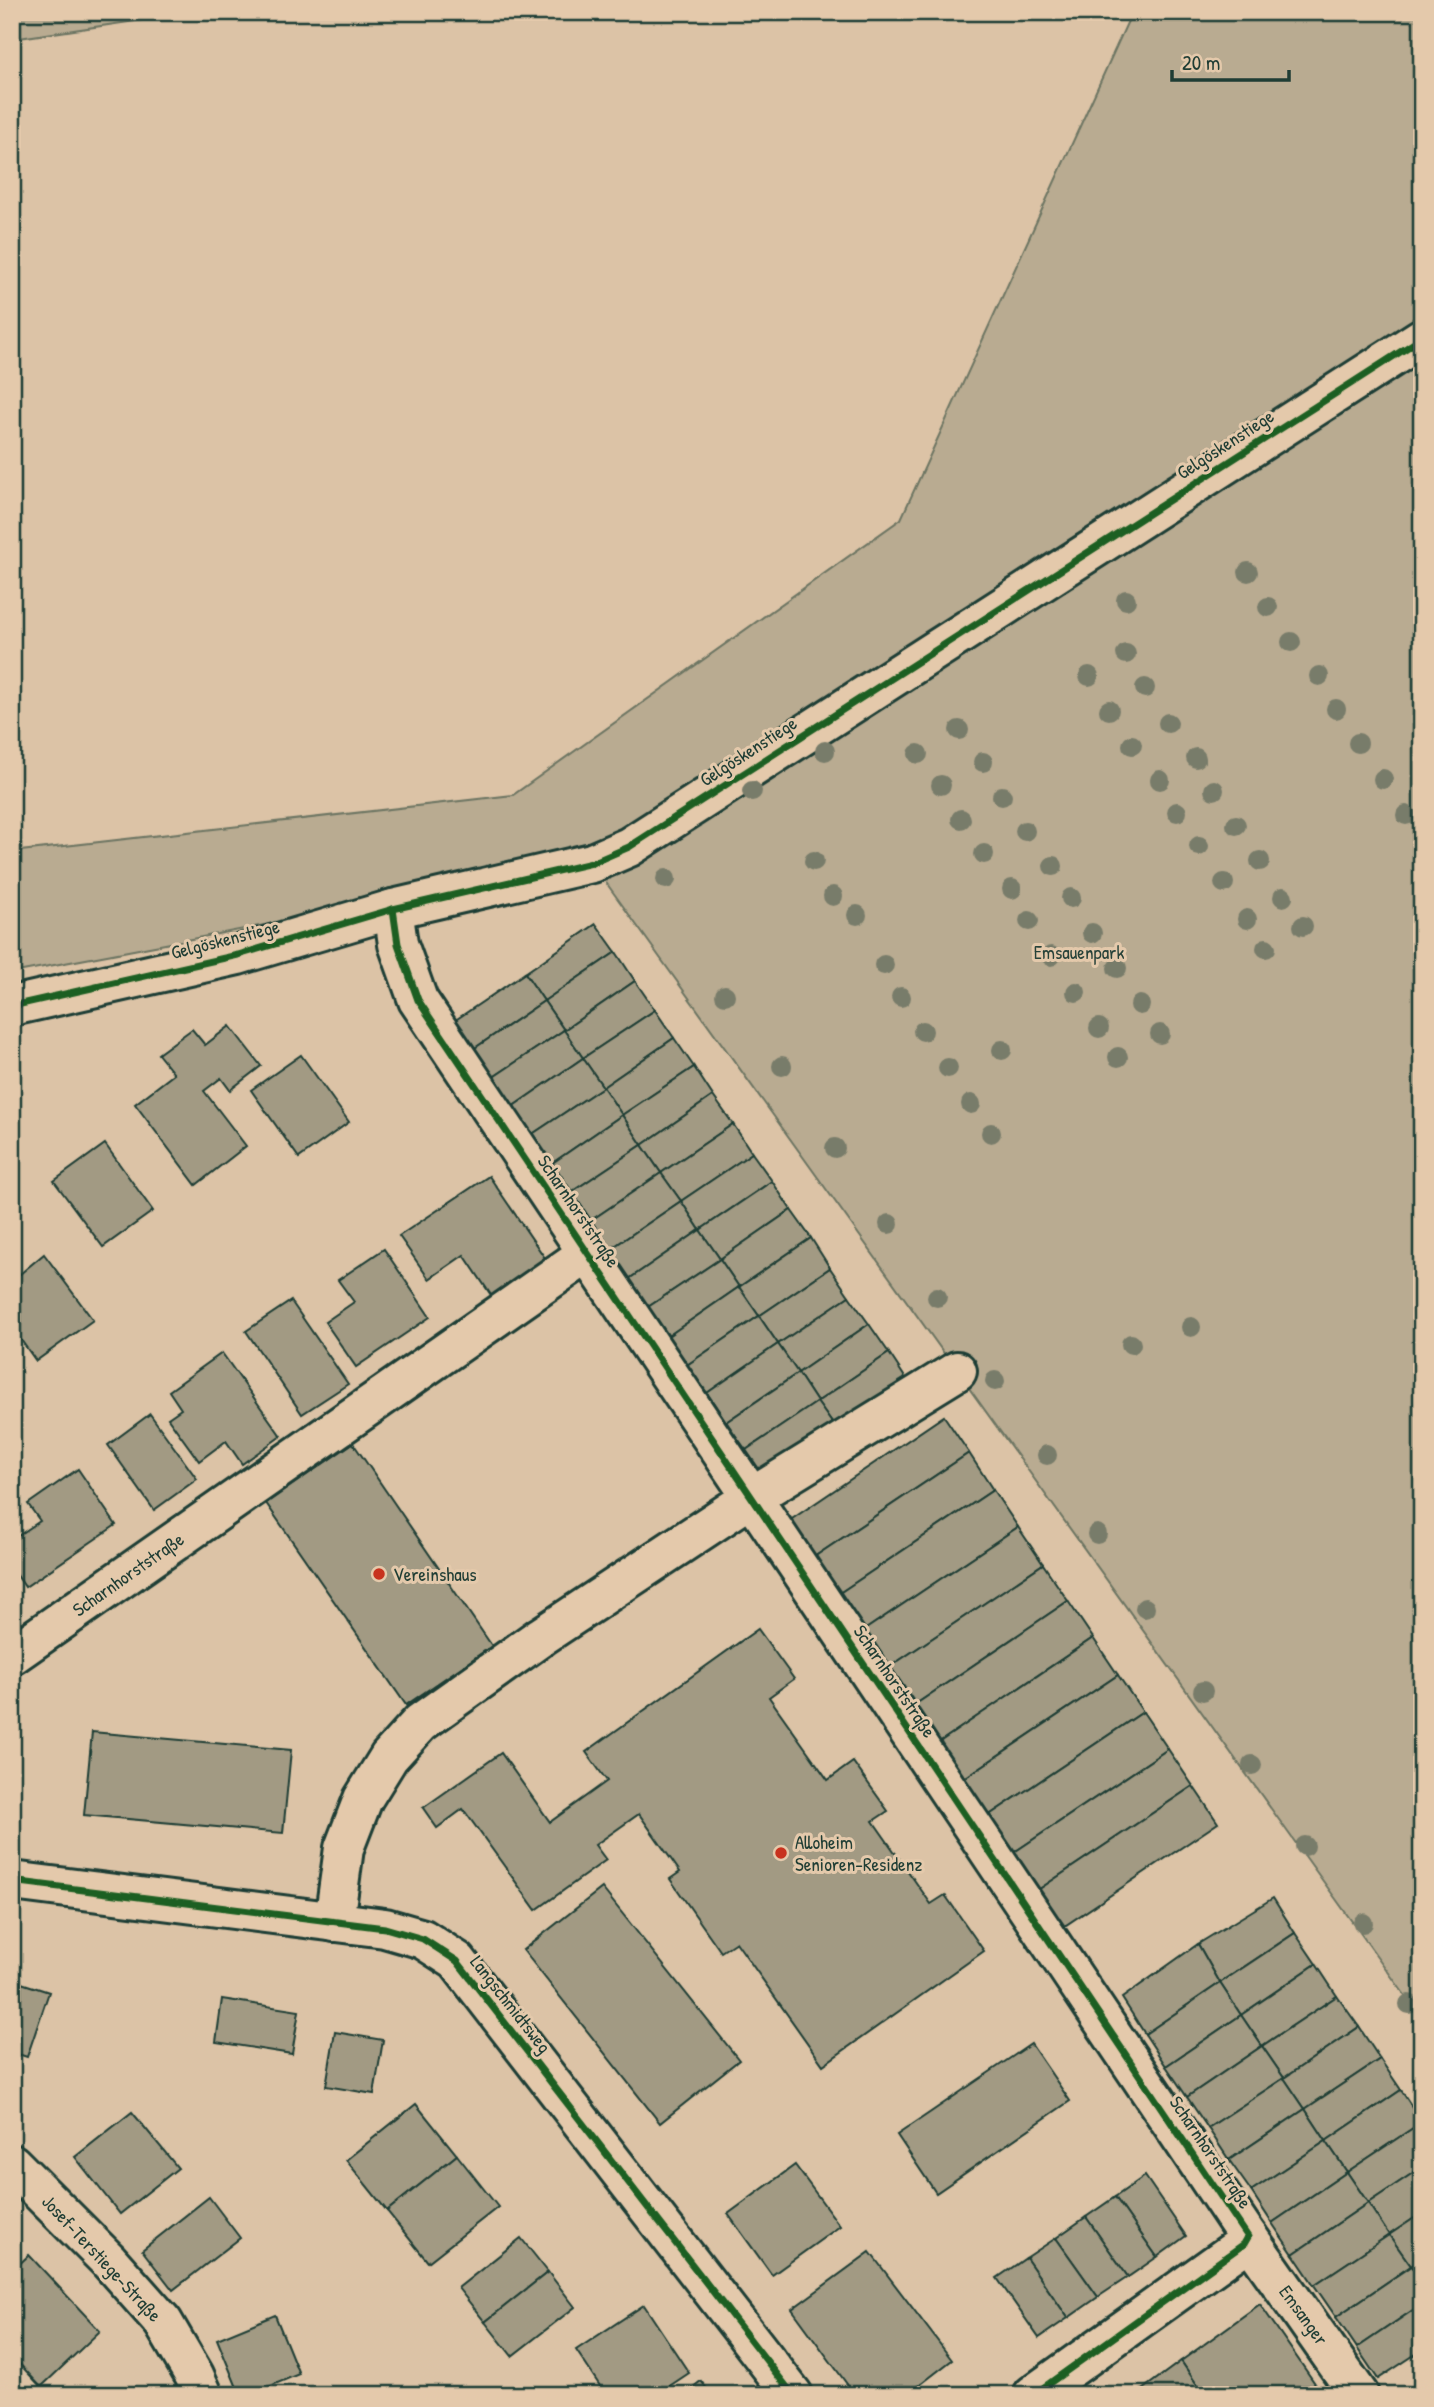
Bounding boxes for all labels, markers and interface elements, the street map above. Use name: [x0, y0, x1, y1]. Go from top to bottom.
scale bar: [1172, 38, 1289, 82]
text: 20 m: [1182, 48, 1220, 77]
street label: Gelgöskenstiege: [1171, 403, 1279, 485]
street label: Gelgöskenstiege: [694, 710, 802, 792]
street label: Gelgöskenstiege: [168, 913, 282, 965]
park label: Emsauenpark: [1034, 939, 1124, 965]
street label: Scharnhorststraße: [532, 1150, 626, 1273]
street label: Scharnhorststraße: [67, 1526, 189, 1622]
place label: Vereinshaus: [393, 1561, 477, 1587]
marker: Vereinshaus: [371, 1566, 387, 1582]
street label: Scharnhorststraße: [848, 1620, 942, 1743]
place label: Alloheim Senioren-Residenz: [795, 1829, 922, 1877]
marker: Alloheim Senioren-Residenz: [773, 1845, 789, 1861]
street label: Langschmidtsweg: [465, 1950, 557, 2058]
street label: Scharnhorststraße: [1164, 2091, 1258, 2214]
street label: Josef-Terstiege-Straße: [36, 2189, 168, 2327]
street label: Emsanger: [1273, 2280, 1335, 2351]

